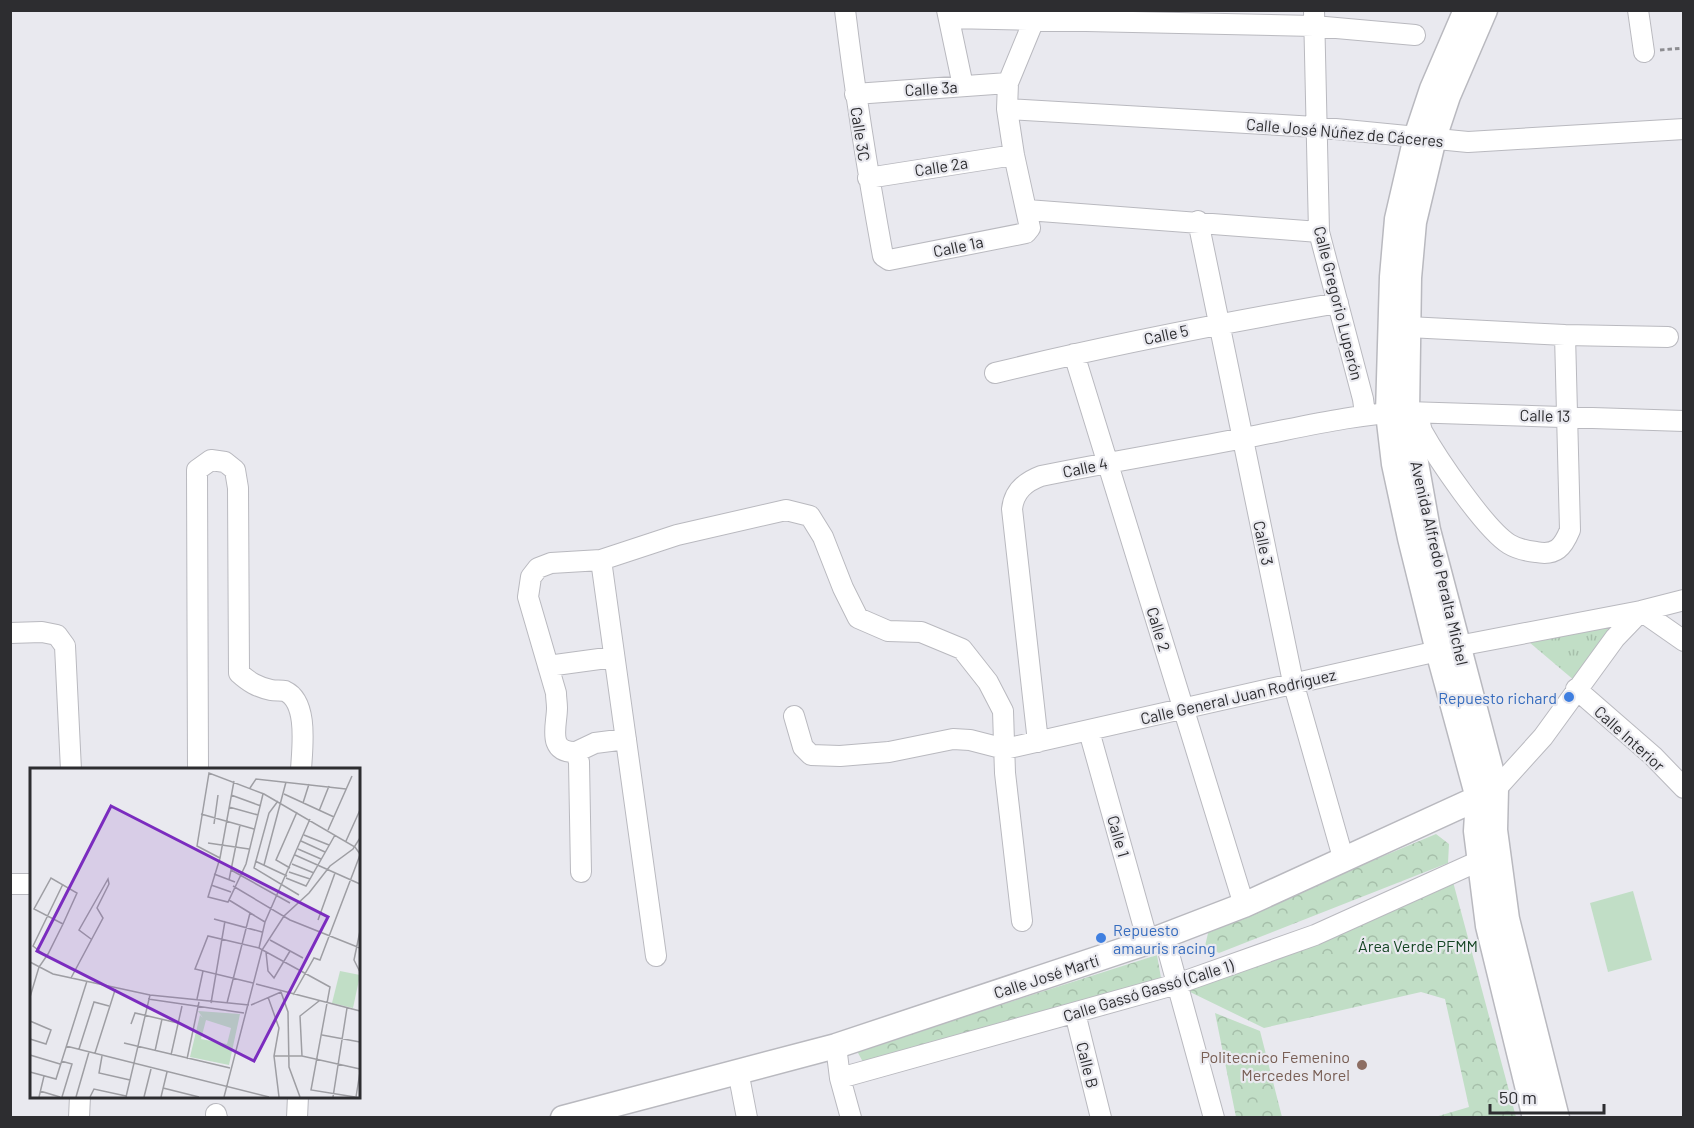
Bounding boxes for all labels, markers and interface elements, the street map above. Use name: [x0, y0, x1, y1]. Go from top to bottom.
street label: Calle 3a: [904, 77, 958, 99]
street label: Calle 3C: [847, 105, 875, 163]
street label: Calle José Núñez de Cáceres: [1246, 114, 1444, 150]
street label: Calle 2a: [913, 152, 969, 180]
street label: Calle Gregorio Luperón: [1311, 224, 1367, 382]
street label: Calle 1a: [931, 231, 985, 261]
street label: Calle 5: [1142, 320, 1190, 348]
street label: Calle 13: [1519, 405, 1571, 425]
street label: Calle 4: [1061, 453, 1109, 481]
street label: Avenida Alfredo Peralta Michel: [1407, 459, 1473, 667]
street label: Calle 3: [1250, 519, 1278, 567]
street label: Calle 2: [1143, 604, 1175, 654]
street label: Calle General Juan Rodríguez: [1138, 664, 1338, 728]
place label: Repuesto richard: [1438, 688, 1557, 707]
marker: Repuesto richard: [1562, 690, 1576, 704]
street label: Calle Interior: [1591, 701, 1669, 775]
inset map: [30, 768, 360, 1098]
street label: Calle 1: [1104, 813, 1134, 859]
place label: Repuesto amauris racing: [1113, 920, 1216, 957]
marker: Repuesto amauris racing: [1094, 931, 1108, 945]
park label: Área Verde PFMM: [1358, 936, 1478, 955]
street label: Calle José Martí: [991, 950, 1101, 1002]
street label: Calle Gassó Gassó (Calle 1): [1060, 955, 1236, 1025]
street label: Calle B: [1073, 1040, 1103, 1090]
place label: Politecnico Femenino Mercedes Morel: [1200, 1047, 1350, 1084]
marker: Politecnico Femenino Mercedes Morel: [1355, 1058, 1369, 1072]
scale bar: [1490, 1077, 1604, 1115]
text: 50 m: [1499, 1086, 1537, 1108]

